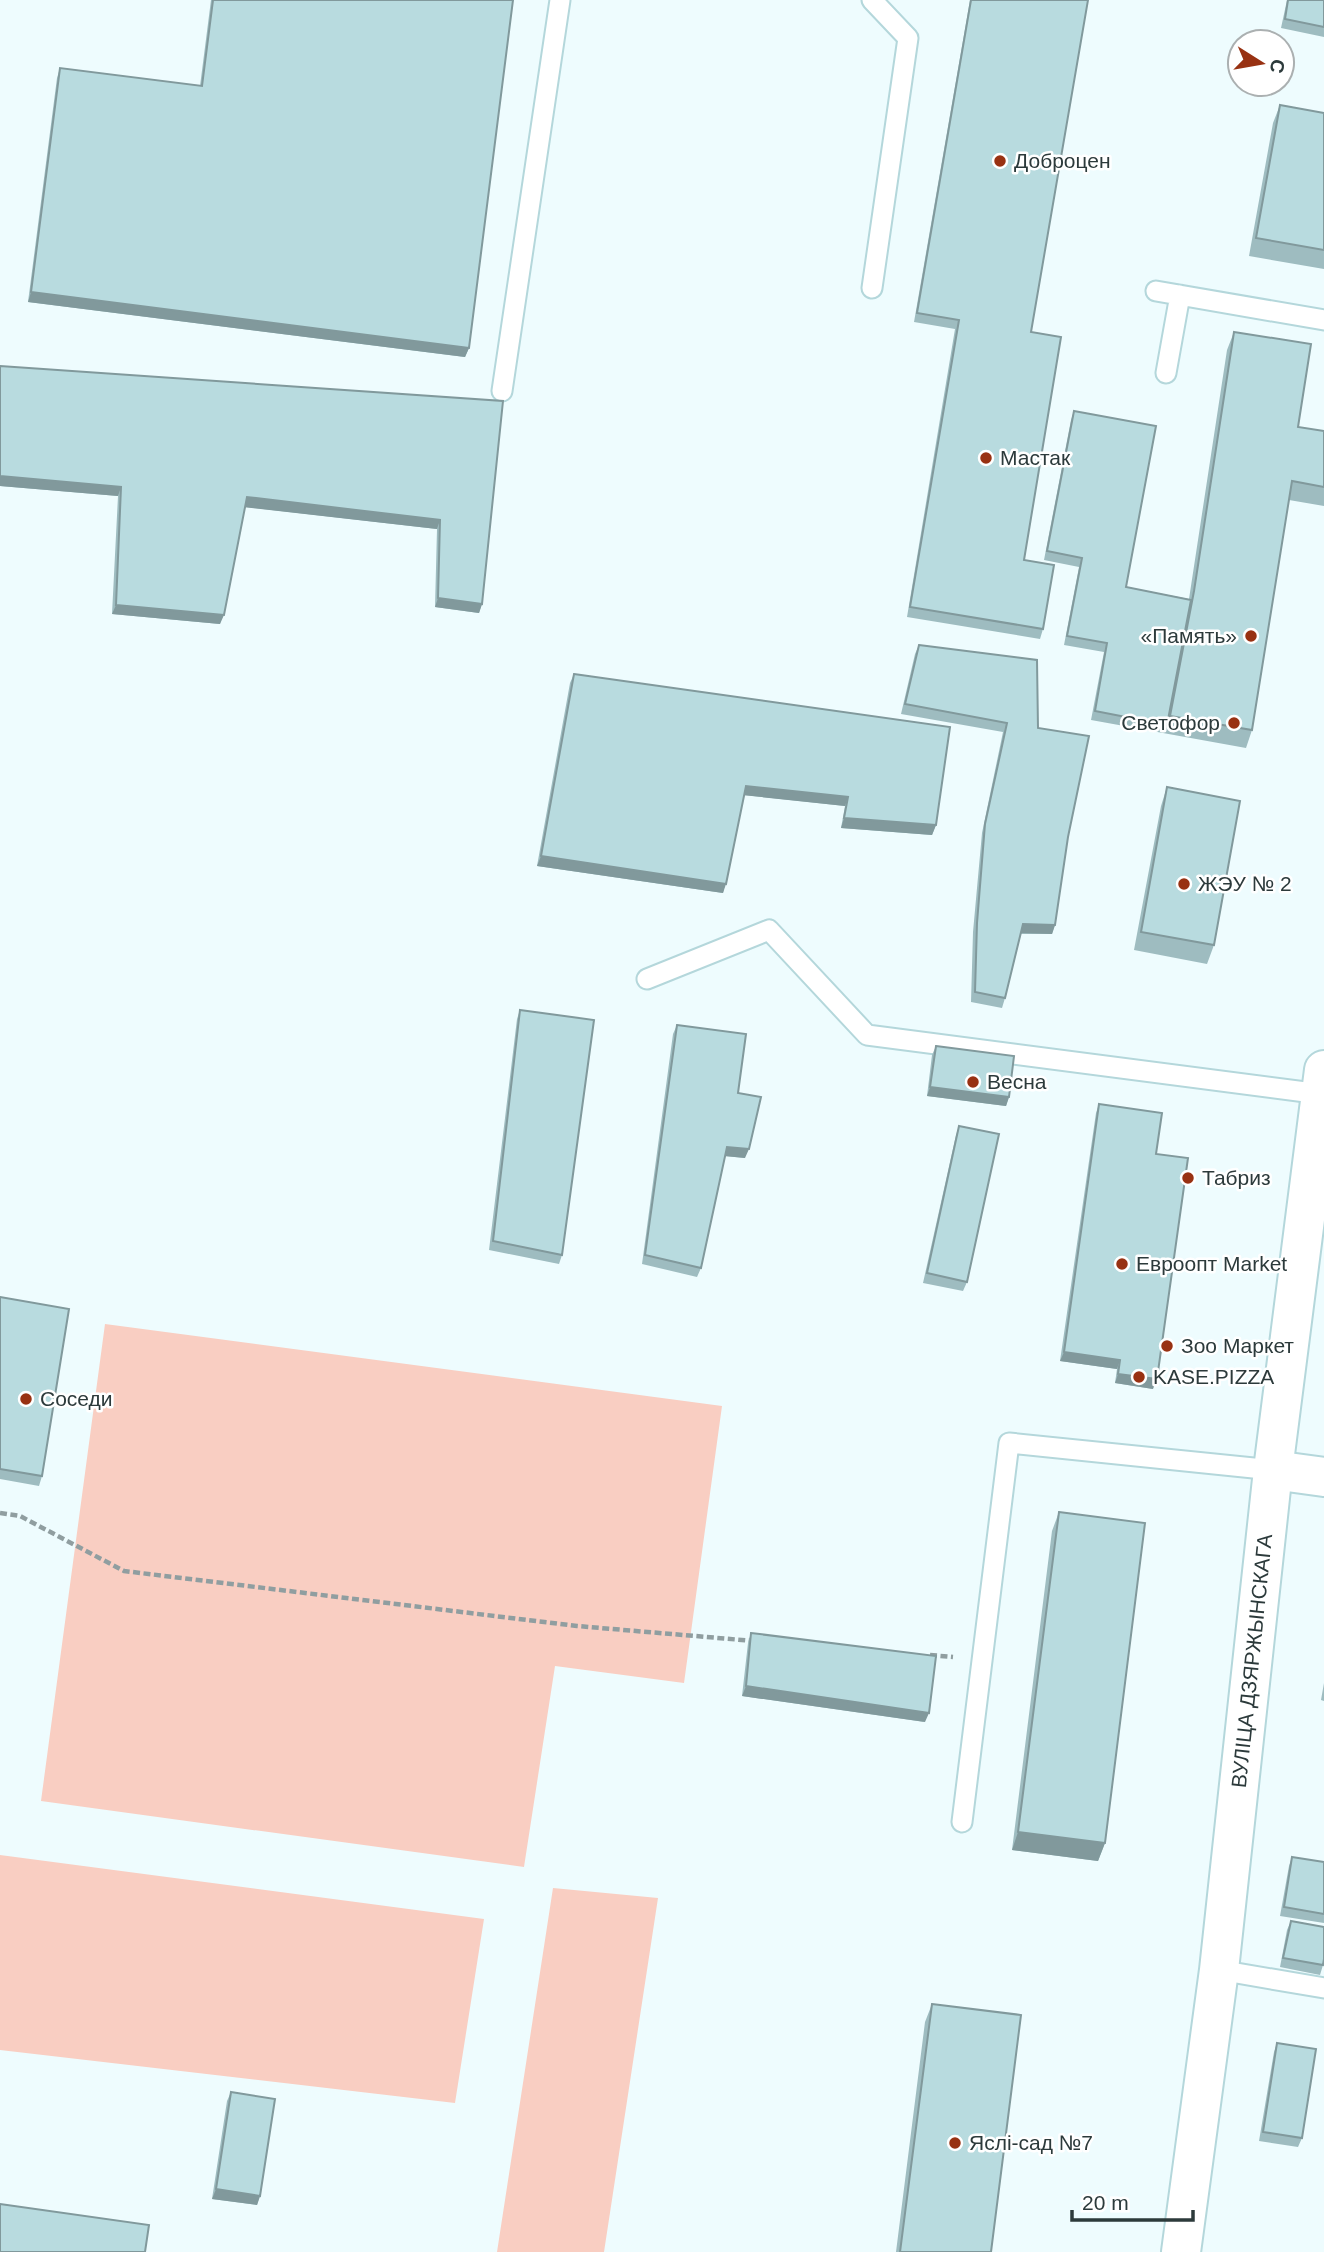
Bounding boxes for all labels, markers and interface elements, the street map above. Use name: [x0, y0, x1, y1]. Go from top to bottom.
north arrow: [1226, 28, 1296, 98]
text: С: [1266, 57, 1289, 75]
place label: Доброцен: [1014, 149, 1111, 172]
marker: Доброцен: [992, 153, 1008, 169]
place label: Мастак: [1000, 446, 1071, 469]
marker: Мастак: [978, 450, 994, 466]
place label: «Память»: [1141, 624, 1237, 647]
marker: «Память»: [1243, 628, 1259, 644]
place label: Светофор: [1121, 711, 1220, 734]
marker: Светофор: [1226, 715, 1242, 731]
place label: ЖЭУ № 2: [1198, 872, 1292, 895]
marker: ЖЭУ № 2: [1176, 876, 1192, 892]
place label: Весна: [987, 1070, 1047, 1093]
marker: Весна: [965, 1074, 981, 1090]
place label: Табриз: [1202, 1166, 1271, 1189]
marker: Табриз: [1180, 1170, 1196, 1186]
place label: Евроопт Market: [1136, 1252, 1287, 1275]
marker: Евроопт Market: [1114, 1256, 1130, 1272]
place label: Зоо Маркет: [1181, 1334, 1294, 1357]
marker: Зоо Маркет: [1159, 1338, 1175, 1354]
place label: KASE.PIZZA: [1153, 1365, 1274, 1388]
marker: KASE.PIZZA: [1131, 1369, 1147, 1385]
place label: Соседи: [40, 1387, 113, 1410]
marker: Соседи: [18, 1391, 34, 1407]
street label: ВУЛІЦА ДЗЯРЖЫНСКАГА: [1227, 1533, 1276, 1789]
place label: Яслі-сад №7: [969, 2131, 1093, 2154]
marker: Яслі-сад №7: [947, 2135, 963, 2151]
scale bar: [1072, 2178, 1193, 2222]
text: 20 m: [1082, 2191, 1129, 2214]

